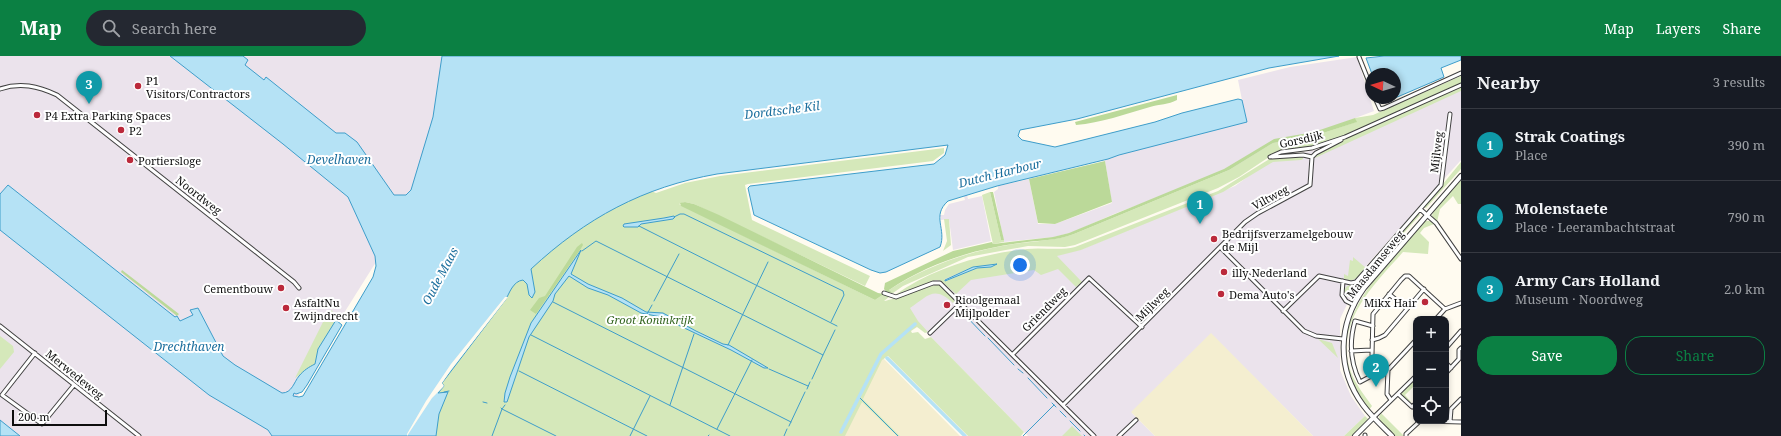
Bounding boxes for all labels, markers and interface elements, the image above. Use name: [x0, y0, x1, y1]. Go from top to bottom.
search box: [86, 10, 366, 46]
text: Map: [20, 15, 62, 41]
icon: search: [100, 17, 122, 39]
text: Search here: [132, 18, 217, 38]
text: Map: [1604, 19, 1634, 38]
text: Layers: [1656, 19, 1701, 38]
text: Share: [1723, 19, 1761, 38]
north arrow: [1365, 68, 1401, 104]
pin: 3: [76, 71, 102, 104]
text: Nearby: [1477, 71, 1540, 94]
place label: P1 Visitors/Contractors: [146, 73, 250, 101]
text: 3 results: [1713, 73, 1765, 91]
marker: P1 Visitors/Contractors: [133, 81, 143, 91]
water label: Dordtsche Kil: [742, 97, 821, 123]
place label: P4 Extra Parking Spaces: [45, 108, 171, 123]
marker: P4 Extra Parking Spaces: [32, 110, 42, 120]
place label: P2: [129, 123, 142, 138]
marker: P2: [116, 125, 126, 135]
text: Strak Coatings: [1515, 126, 1625, 146]
street label: Gorsdijk: [1278, 127, 1325, 151]
street label: Mijlweg: [1426, 130, 1446, 174]
text: 1: [1486, 136, 1494, 154]
text: 390 m: [1728, 136, 1765, 154]
text: Place: [1515, 146, 1548, 164]
water label: Develhaven: [306, 151, 371, 168]
place label: Portiersloge: [138, 153, 201, 168]
water label: Dutch Harbour: [956, 154, 1044, 192]
marker: Portiersloge: [125, 155, 135, 165]
street label: Noordweg: [173, 172, 225, 218]
street label: Viltweg: [1249, 181, 1291, 213]
pin: 1: [1187, 191, 1213, 224]
text: Molenstaete: [1515, 198, 1608, 218]
text: 2: [1486, 208, 1494, 226]
text: 790 m: [1728, 208, 1765, 226]
text: Place · Leerambachtstraat: [1515, 218, 1675, 236]
place label: Bedrijfsverzamelgebouw de Mijl: [1222, 226, 1354, 254]
street label: Maasdamseweg: [1343, 227, 1407, 301]
marker: Bedrijfsverzamelgebouw de Mijl: [1209, 234, 1219, 244]
water label: Oude Maas: [418, 244, 462, 308]
your location: [1010, 255, 1030, 275]
place label: illy Nederland: [1232, 265, 1307, 280]
marker: illy Nederland: [1219, 267, 1229, 277]
text: Army Cars Holland: [1515, 270, 1660, 290]
text: 3: [1486, 280, 1494, 298]
text: 2.0 km: [1724, 280, 1765, 298]
place label: Cementbouw: [204, 281, 274, 296]
marker: Cementbouw: [276, 283, 286, 293]
street label: Griendweg: [1018, 283, 1070, 335]
street label: Mijlweg: [1132, 284, 1172, 324]
place label: Dema Auto's: [1229, 287, 1294, 302]
marker: Dema Auto's: [1216, 289, 1226, 299]
text: Museum · Noordweg: [1515, 290, 1643, 308]
place label: Rioolgemaal Mijlpolder: [955, 292, 1020, 320]
place label: AsfaltNu Zwijndrecht: [294, 295, 358, 323]
place label: Mikx Hair: [1364, 295, 1418, 310]
marker: Mikx Hair: [1420, 297, 1430, 307]
marker: Rioolgemaal Mijlpolder: [942, 300, 952, 310]
marker: AsfaltNu Zwijndrecht: [281, 303, 291, 313]
park label: Groot Koninkrijk: [607, 312, 694, 327]
map controls: [1413, 316, 1449, 424]
button: +: [1413, 316, 1449, 352]
button: Save: [1477, 336, 1617, 375]
button: Share: [1625, 336, 1765, 375]
water label: Drechthaven: [152, 338, 225, 355]
street label: Merwedeweg: [43, 346, 107, 402]
button: −: [1413, 352, 1449, 388]
pin: 2: [1363, 354, 1389, 387]
button: locate: [1413, 388, 1449, 424]
scale bar: [12, 408, 107, 427]
text: 200 m: [18, 409, 50, 424]

